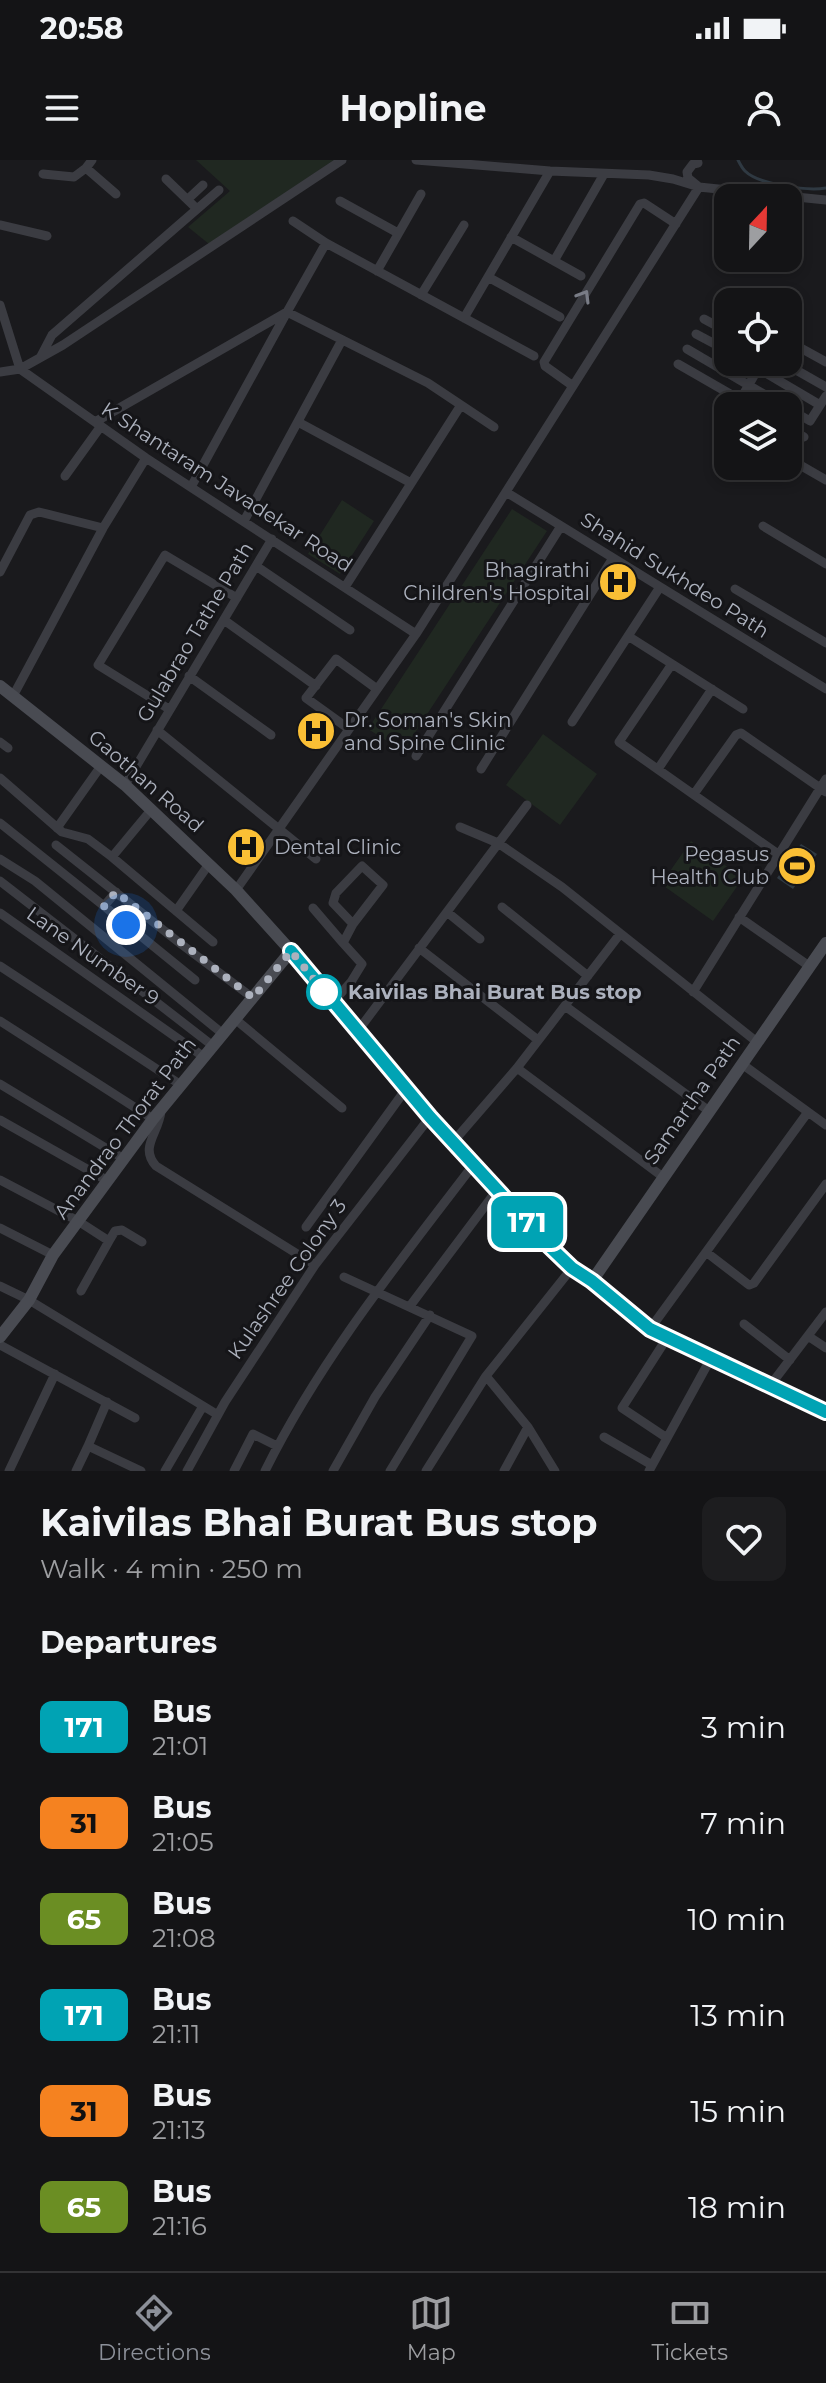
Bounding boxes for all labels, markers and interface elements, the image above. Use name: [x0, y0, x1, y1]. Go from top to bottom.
text: 20:58: [40, 10, 124, 47]
icon: menu: [40, 86, 84, 130]
text: Hopline: [340, 86, 486, 130]
icon: person: [742, 86, 786, 130]
north arrow: [714, 184, 802, 272]
map controls: [714, 184, 802, 480]
button: locate: [714, 288, 802, 376]
one-way arrow: [574, 290, 590, 305]
button: layers: [714, 392, 802, 480]
street label: K Shantaram Javadekar Road: [97, 397, 357, 577]
street label: Shahid Sukhdeo Path: [576, 507, 774, 643]
street label: Gulabrao Tathe Path: [132, 538, 258, 726]
place label: Bhagirathi Children's Hospital: [403, 558, 590, 605]
hospital icon: Bhagirathi Children's Hospital: [597, 561, 639, 603]
place label: Dr. Soman's Skin and Spine Clinic: [344, 708, 511, 755]
hospital icon: Dr. Soman's Skin and Spine Clinic: [295, 710, 337, 752]
street label: Gaothan Road: [84, 725, 208, 837]
hospital icon: Dental Clinic: [225, 826, 267, 868]
place label: Dental Clinic: [274, 835, 401, 859]
place label: Pegasus Health Club: [651, 842, 769, 889]
sports icon: Pegasus Health Club: [776, 845, 818, 887]
street label: Lane Number 9: [22, 901, 164, 1011]
your location: [106, 905, 146, 945]
marker: Kaivilas Bhai Burat Bus stop: [307, 975, 341, 1009]
place label: Kaivilas Bhai Burat Bus stop: [348, 980, 642, 1004]
street label: Samartha Path: [639, 1031, 745, 1169]
street label: Anandrao Thorat Path: [49, 1033, 201, 1223]
street label: Kulashree Colony 3: [223, 1194, 351, 1364]
line badge: 171: [481, 1196, 573, 1248]
text: 171: [507, 1205, 547, 1239]
button: heart: [702, 1497, 786, 1581]
text: Kaivilas Bhai Burat Bus stop: [40, 1499, 598, 1546]
text: Walk · 4 min · 250 m: [40, 1553, 303, 1585]
text: Departures: [40, 1624, 217, 1661]
text: Bus: [152, 1693, 212, 1730]
text: 3 min: [701, 1709, 786, 1746]
text: 171: [64, 1710, 104, 1744]
text: 21:01: [152, 1730, 208, 1762]
text: Bus: [152, 1789, 212, 1826]
text: 7 min: [700, 1805, 786, 1842]
text: 31: [70, 1806, 98, 1840]
text: 21:05: [152, 1826, 214, 1858]
text: Bus: [152, 1885, 212, 1922]
text: 10 min: [687, 1901, 786, 1938]
text: 65: [67, 1902, 101, 1936]
text: 21:08: [152, 1922, 215, 1954]
text: Bus: [152, 1981, 212, 2018]
text: 13 min: [690, 1997, 786, 2034]
text: 171: [64, 1998, 104, 2032]
text: 21:11: [152, 2018, 200, 2050]
text: Bus: [152, 2077, 212, 2114]
text: 15 min: [690, 2093, 786, 2130]
text: 31: [70, 2094, 98, 2128]
text: 21:13: [152, 2114, 206, 2146]
text: Bus: [152, 2173, 212, 2210]
text: 18 min: [688, 2189, 786, 2226]
text: 65: [67, 2190, 101, 2224]
text: 21:16: [152, 2210, 207, 2242]
tab: Directions: [98, 2291, 211, 2366]
tab: Map: [407, 2291, 456, 2366]
tab: Tickets: [652, 2291, 728, 2366]

